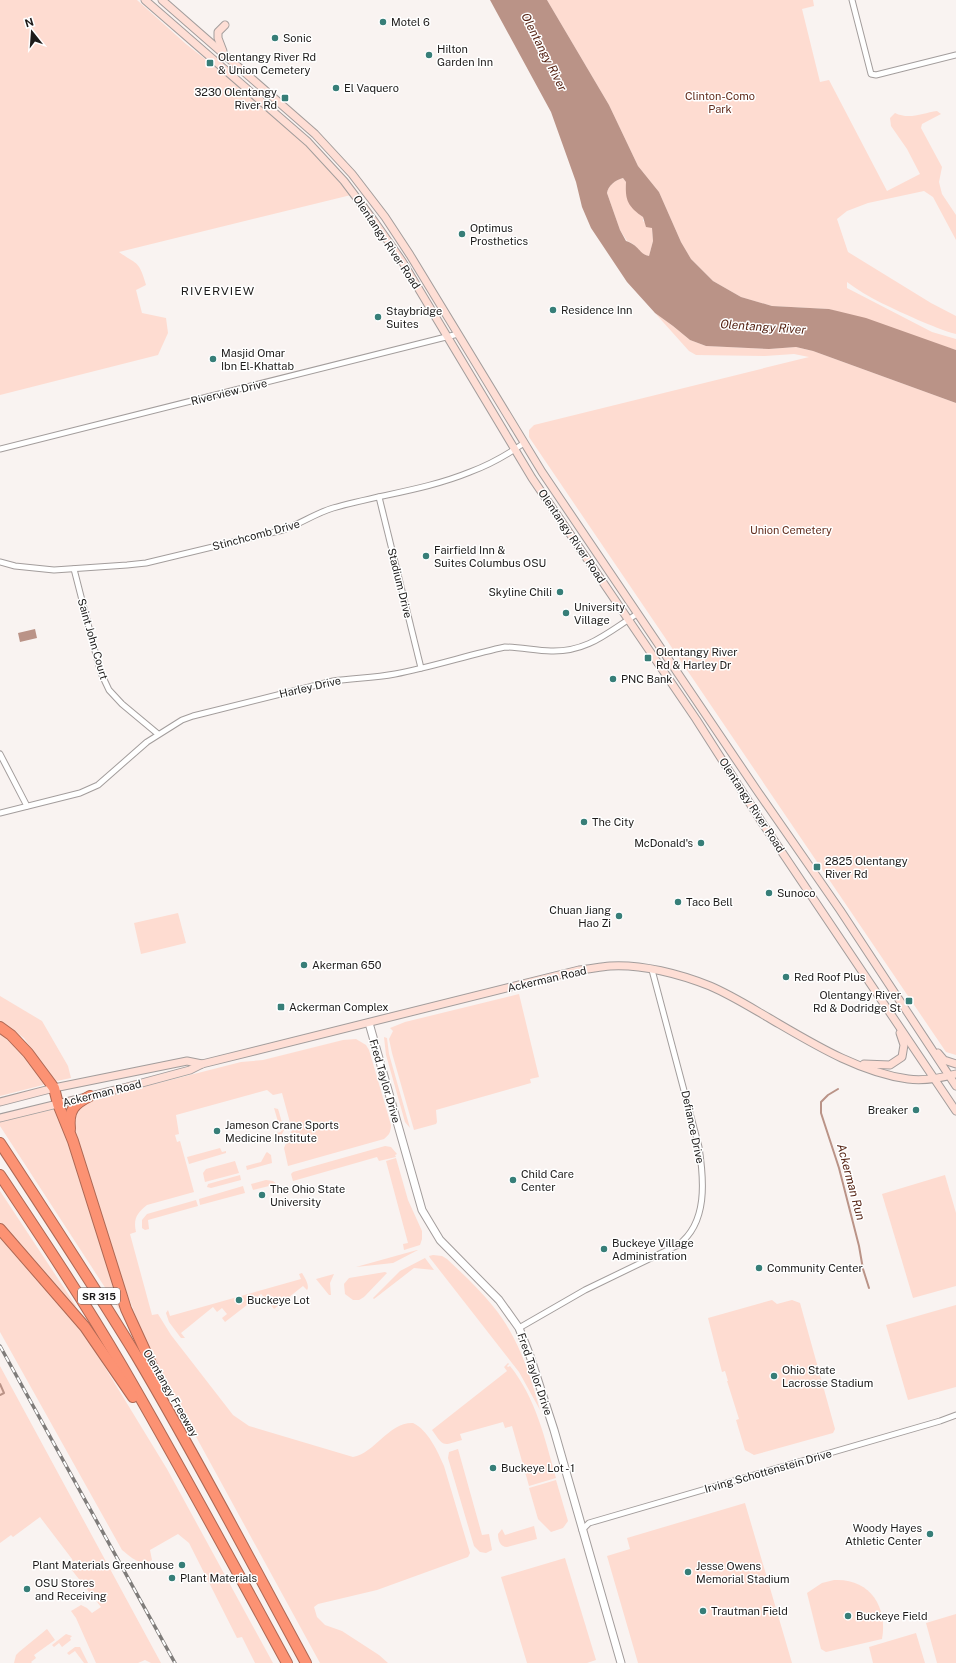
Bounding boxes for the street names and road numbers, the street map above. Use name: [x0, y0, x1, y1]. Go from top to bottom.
street label: Olentangy River Road: [351, 193, 423, 291]
street label: Riverview Drive: [190, 377, 268, 407]
street label: Olentangy River Road: [536, 487, 608, 585]
street label: Stinchcomb Drive: [211, 518, 301, 552]
street label: Stadium Drive: [385, 547, 415, 619]
street label: Saint John Court: [76, 597, 110, 681]
street label: Harley Drive: [278, 674, 342, 700]
street label: Olentangy River Road: [717, 756, 787, 854]
street label: Ackerman Road: [506, 964, 588, 994]
street label: Fred Taylor Drive: [367, 1038, 403, 1124]
street label: Ackerman Road: [61, 1077, 143, 1109]
street label: Defiance Drive: [679, 1089, 707, 1165]
road number: SR 315: [78, 1288, 120, 1304]
street label: Fred Taylor Drive: [515, 1331, 555, 1417]
street label: Olentangy Freeway: [141, 1347, 201, 1439]
street label: Irving Schottenstein Drive: [703, 1447, 833, 1495]

